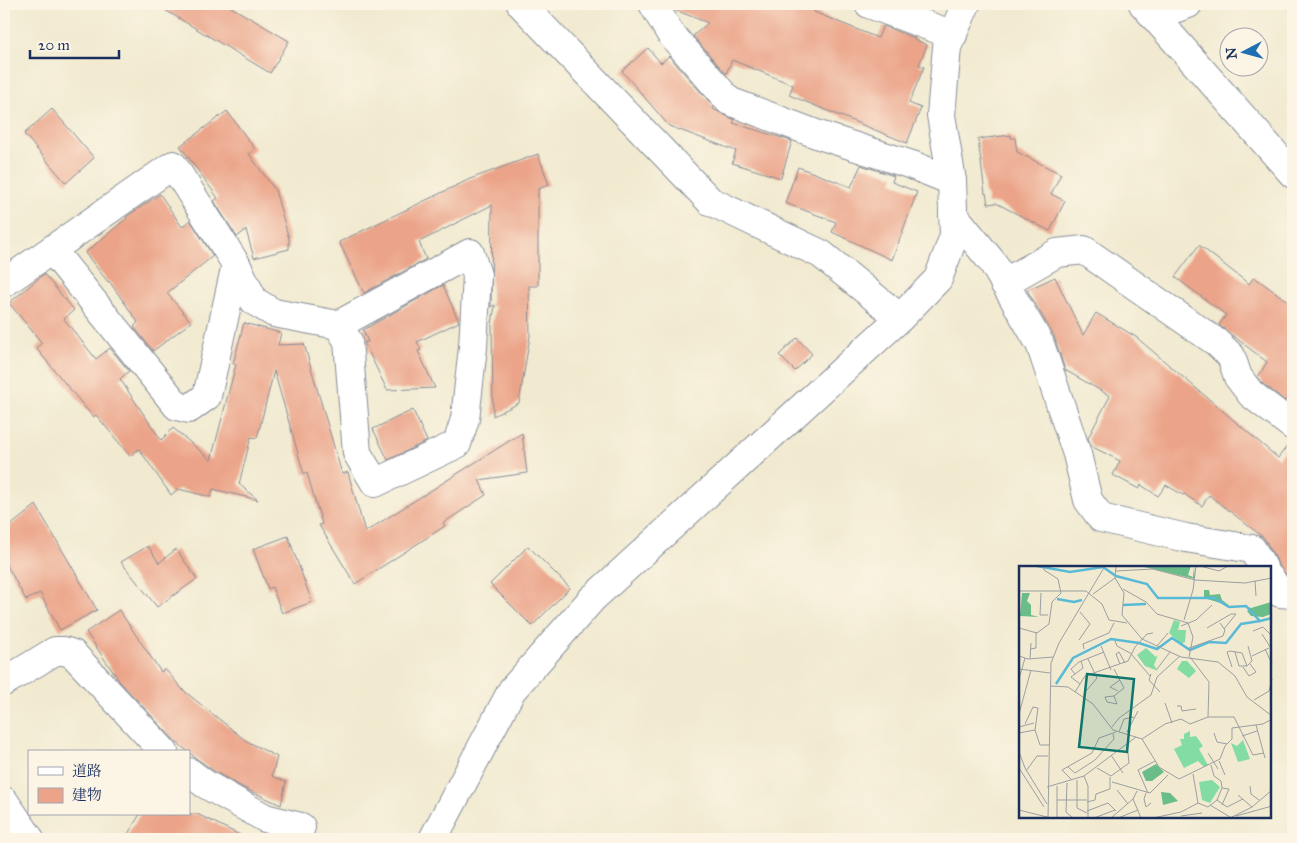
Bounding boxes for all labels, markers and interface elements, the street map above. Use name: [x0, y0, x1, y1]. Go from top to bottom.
scale bar: [30, 28, 119, 60]
north arrow: [1220, 28, 1270, 78]
text: 20 m: [38, 36, 70, 54]
text: N: [1222, 46, 1241, 60]
inset map: [1019, 566, 1272, 818]
legend: [28, 750, 190, 816]
text: 道路: [72, 762, 102, 780]
text: 建物: [72, 786, 102, 804]

